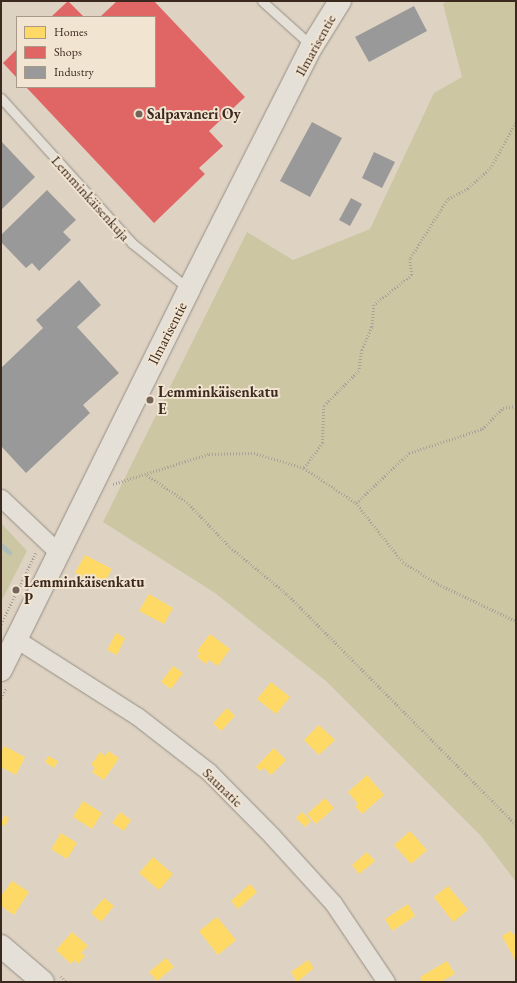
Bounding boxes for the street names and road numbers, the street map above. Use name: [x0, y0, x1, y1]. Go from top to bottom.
street label: Ilmarisentie: [291, 11, 339, 79]
street label: Lemminkäisenkuja: [48, 151, 134, 245]
street label: Ilmarisentie: [144, 299, 190, 367]
street label: Saunatie: [199, 764, 247, 810]

